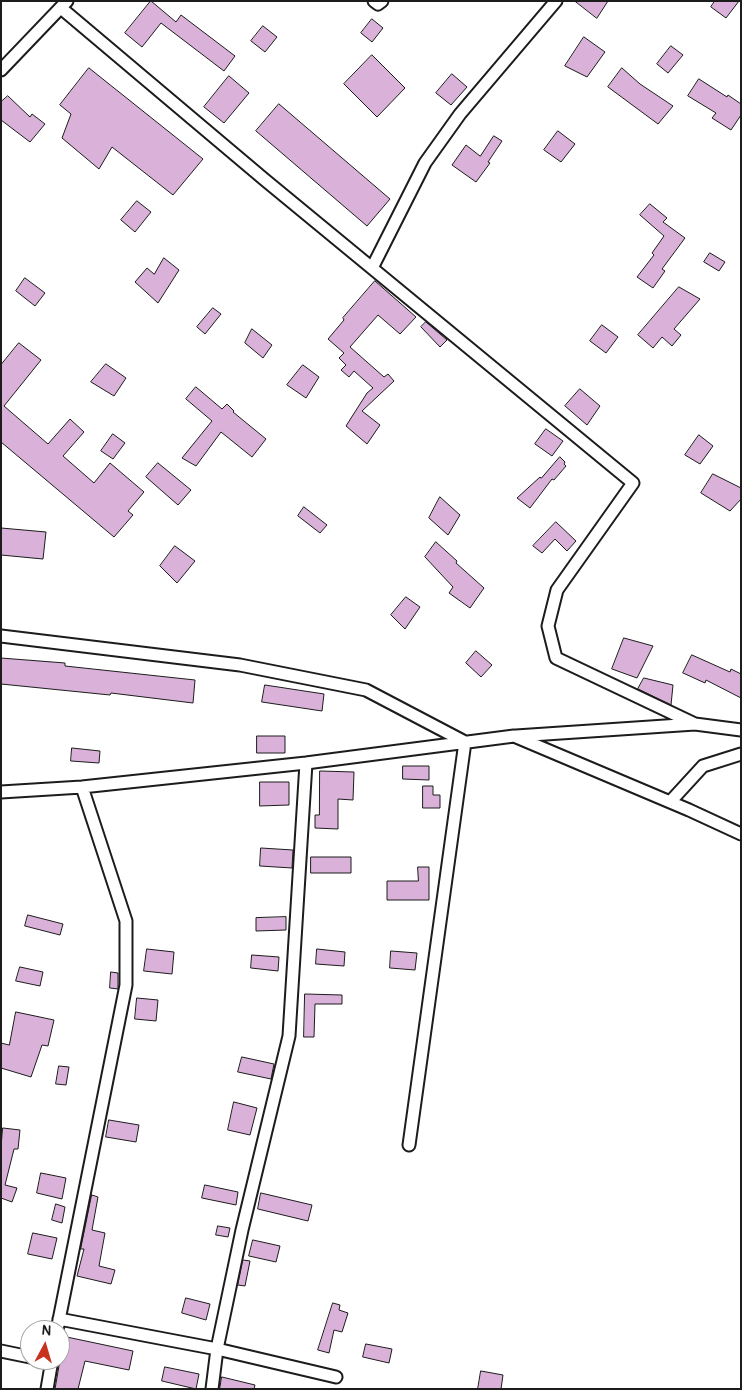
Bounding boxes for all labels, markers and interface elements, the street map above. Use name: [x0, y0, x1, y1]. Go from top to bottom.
north arrow: [20, 1320, 70, 1370]
text: N: [41, 1322, 52, 1340]

